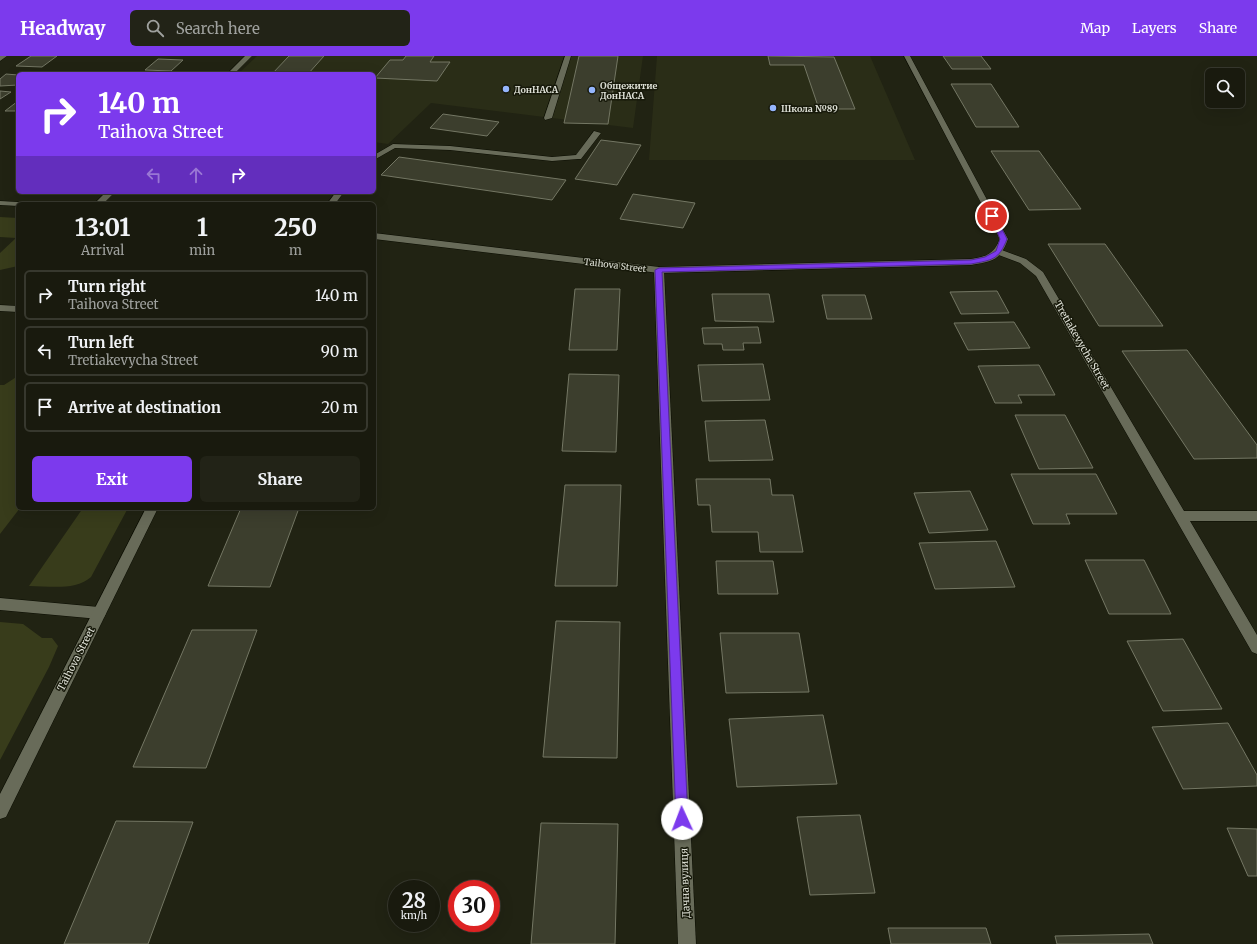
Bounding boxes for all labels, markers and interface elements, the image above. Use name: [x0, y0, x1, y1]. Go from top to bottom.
search box: [130, 10, 410, 46]
text: Headway: [20, 16, 106, 40]
icon: search: [144, 17, 166, 39]
text: Search here: [176, 19, 260, 38]
text: Map: [1080, 19, 1110, 37]
text: Layers: [1132, 19, 1177, 37]
text: Share: [1199, 19, 1237, 37]
map controls: [1205, 68, 1245, 108]
button: search: [1205, 68, 1245, 108]
place label: Общежитие ДонНАСА: [600, 80, 658, 101]
marker: ДонНАСА: [501, 84, 511, 94]
place label: ДонНАСА: [514, 84, 559, 95]
text: 140 m: [98, 85, 180, 121]
marker: Общежитие ДонНАСА: [587, 85, 597, 95]
icon: right: [32, 88, 84, 140]
marker: Школа №89: [768, 103, 778, 113]
place label: Школа №89: [781, 103, 838, 114]
text: Taihova Street: [98, 120, 223, 143]
icon: left: [143, 164, 165, 186]
icon: ahead: [185, 164, 207, 186]
icon: right: [227, 164, 249, 186]
pin: [975, 199, 1009, 233]
icon: arrive: [981, 205, 1003, 227]
text: 13:01: [75, 212, 130, 243]
text: 1: [197, 212, 208, 243]
text: 250: [274, 212, 317, 243]
text: Arrival: [81, 242, 124, 259]
text: min: [189, 242, 215, 259]
text: m: [289, 242, 302, 259]
street label: Taihova Street: [583, 256, 647, 274]
text: Turn right: [68, 277, 146, 296]
icon: right: [34, 284, 56, 306]
text: 140 m: [315, 286, 358, 305]
text: Taihova Street: [68, 296, 159, 313]
street label: Tretiakevycha Street: [1051, 298, 1113, 392]
text: Turn left: [68, 333, 134, 352]
icon: left: [34, 340, 56, 362]
text: 90 m: [321, 342, 358, 361]
text: Tretiakevycha Street: [68, 352, 198, 369]
icon: arrive: [34, 396, 56, 418]
text: Arrive at destination: [68, 398, 221, 417]
text: 20 m: [321, 398, 358, 417]
button: Exit: [32, 456, 192, 502]
button: Share: [200, 456, 360, 502]
street label: Taihova Street: [54, 625, 98, 693]
position arrow: [661, 798, 703, 840]
street label: Дачна вулиця: [677, 848, 693, 918]
speed limit sign: 30: [448, 880, 500, 932]
text: 28: [402, 888, 426, 913]
text: km/h: [401, 909, 427, 922]

